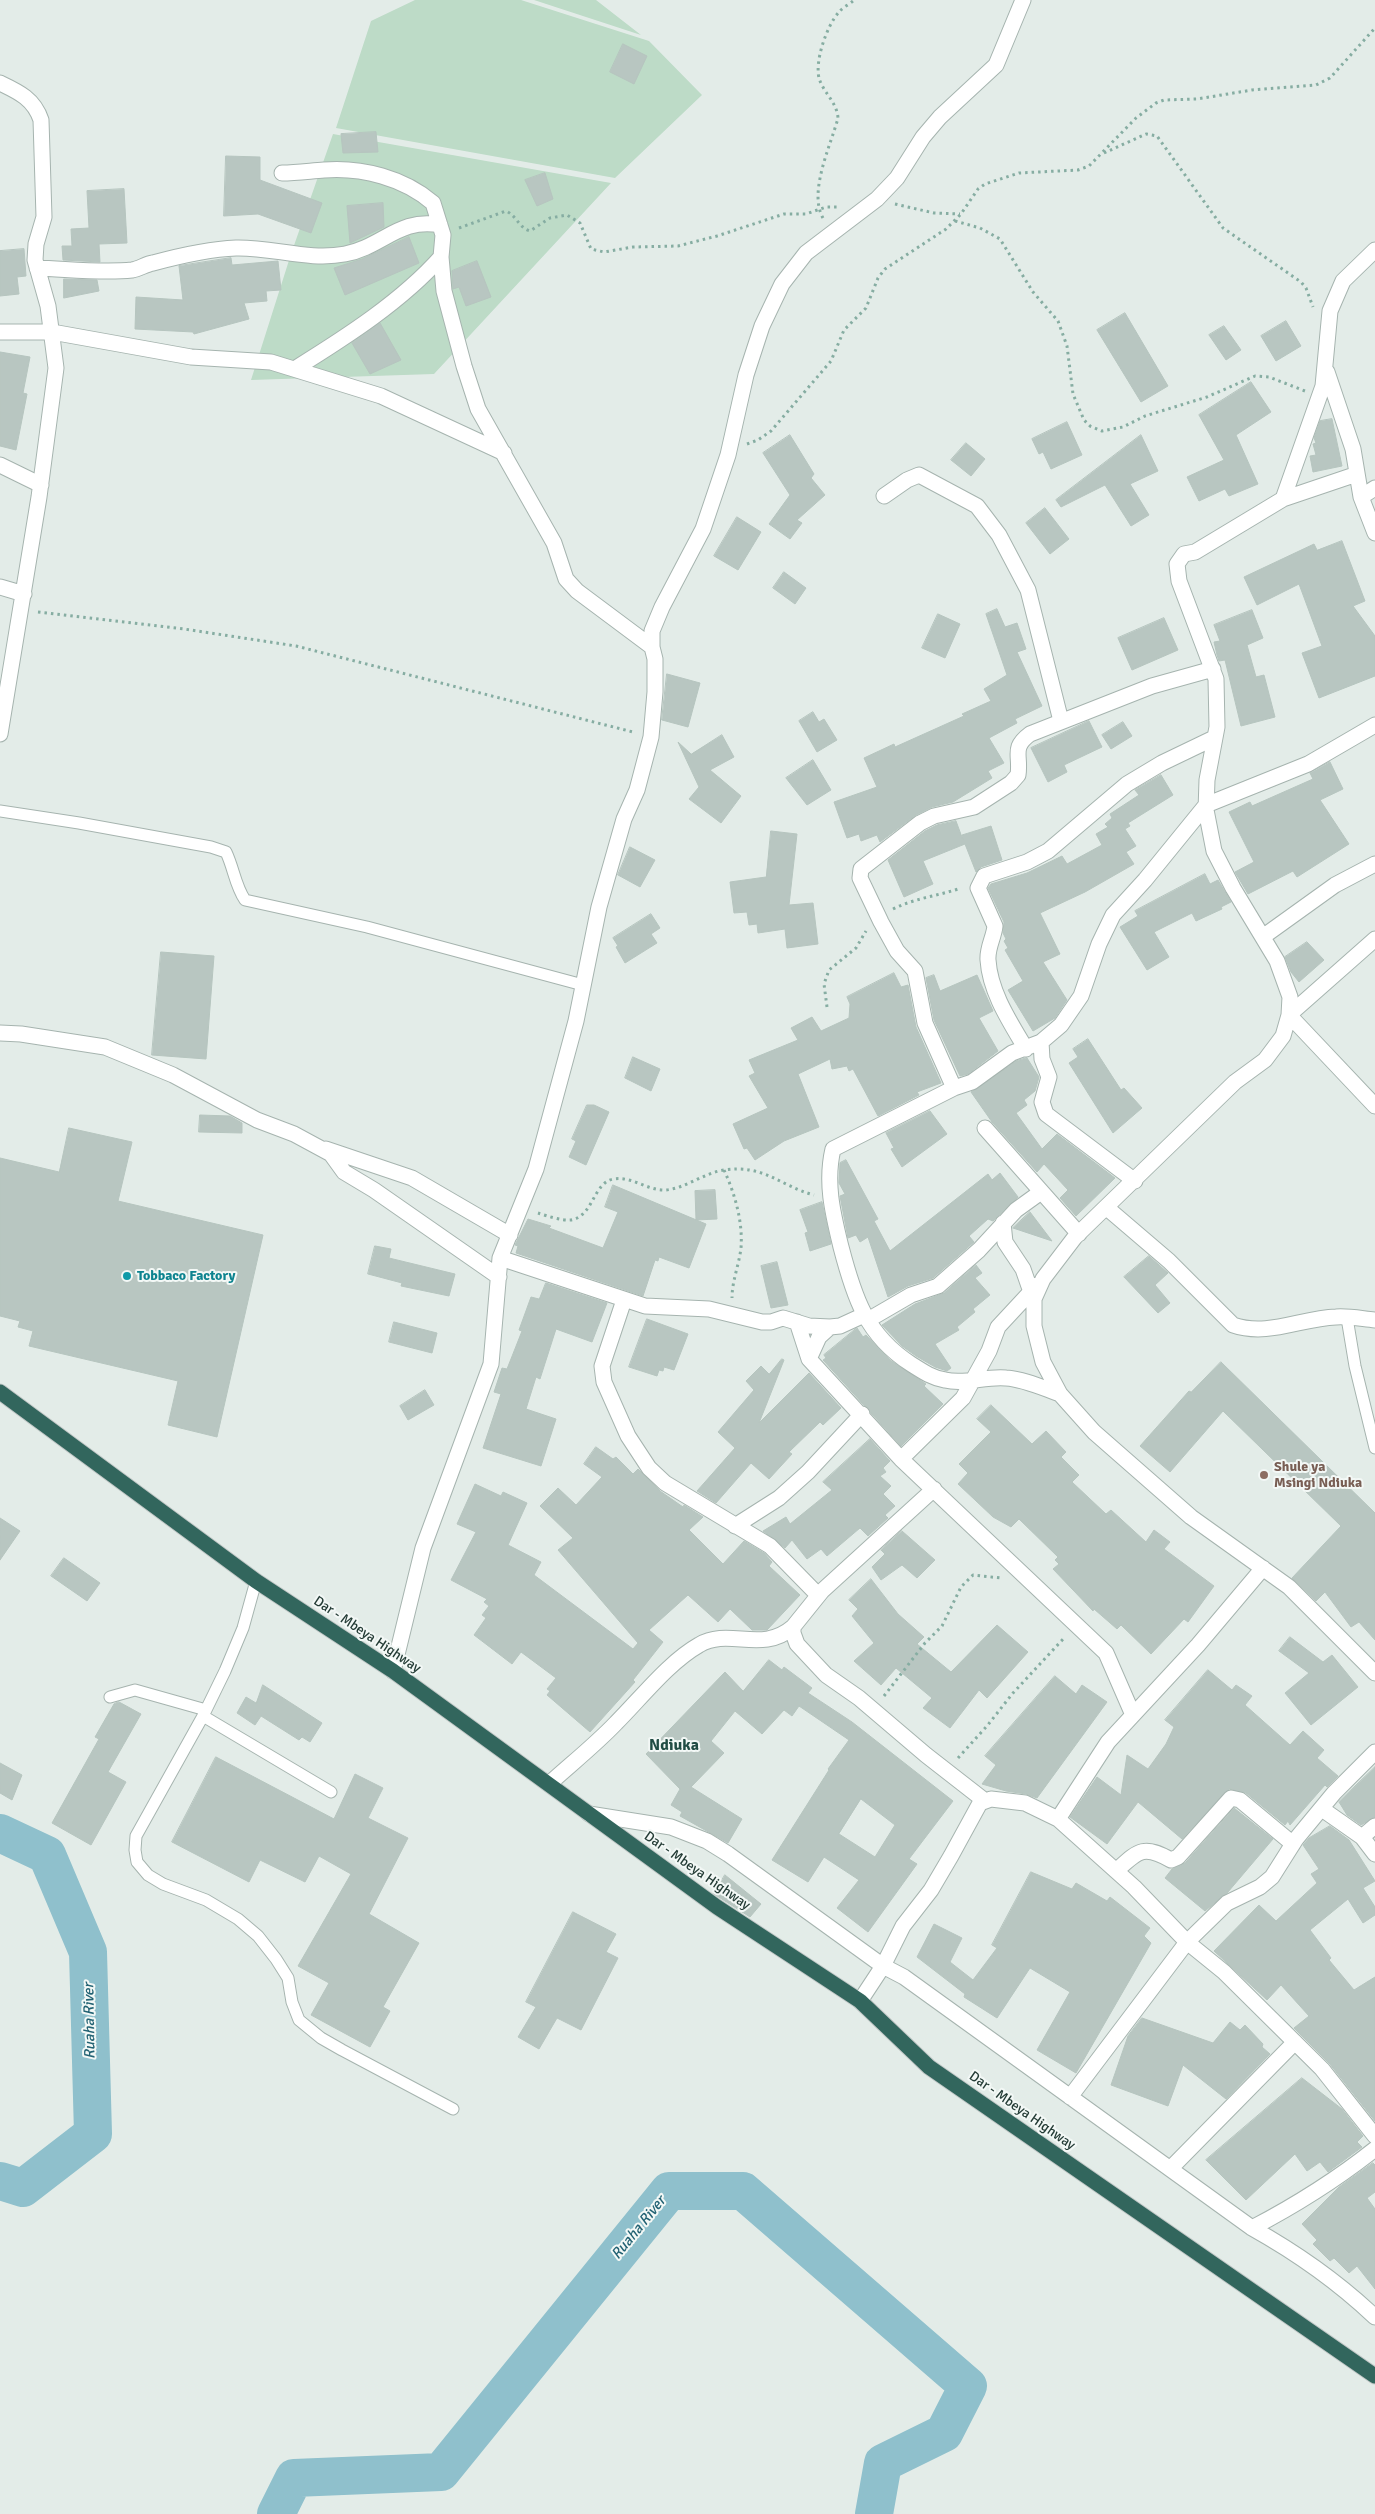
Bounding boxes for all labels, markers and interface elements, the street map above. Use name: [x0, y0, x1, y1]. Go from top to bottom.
place label: Tobbaco Factory: [137, 1268, 235, 1284]
marker: Tobbaco Factory: [121, 1270, 133, 1282]
place label: Shule ya Msingi Ndiuka: [1274, 1459, 1362, 1491]
marker: Shule ya Msingi Ndiuka: [1258, 1469, 1270, 1481]
street label: Dar - Mbeya Highway: [310, 1593, 424, 1677]
district label: Ndiuka: [649, 1736, 699, 1756]
street label: Dar - Mbeya Highway: [641, 1828, 753, 1914]
water label: Ruaha River: [80, 1983, 100, 2059]
street label: Dar - Mbeya Highway: [966, 2068, 1078, 2154]
water label: Ruaha River: [608, 2193, 670, 2263]

